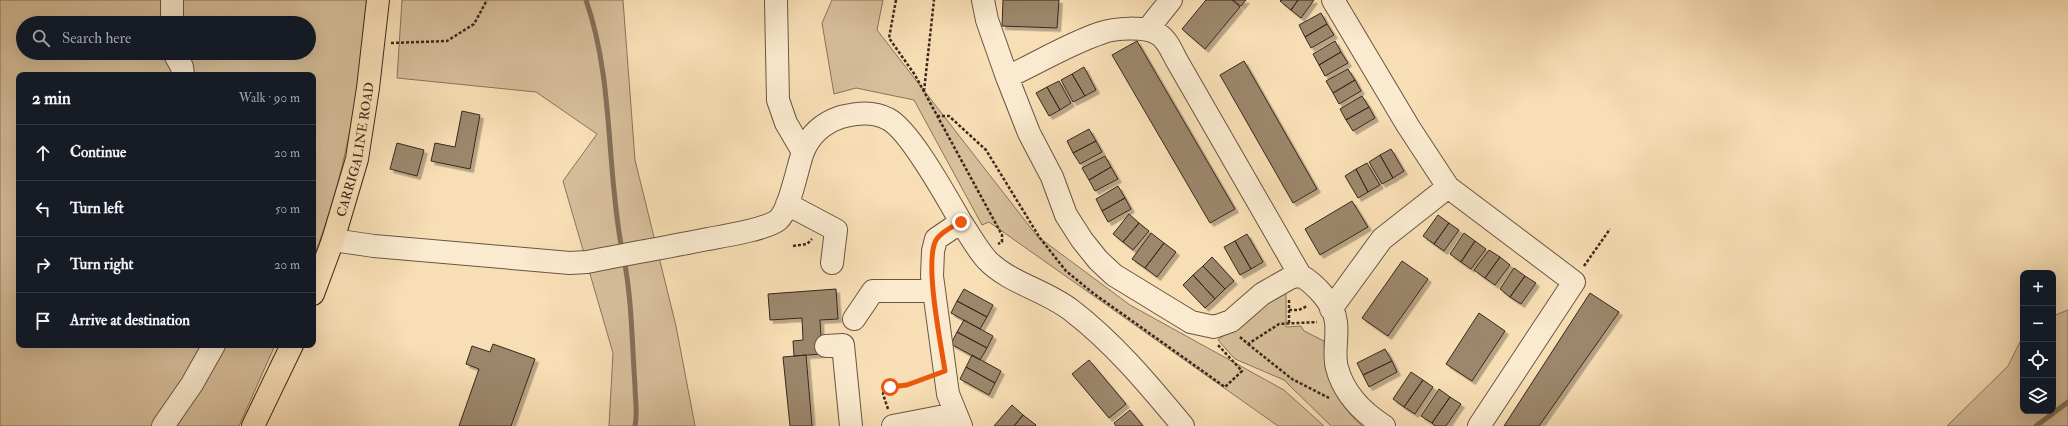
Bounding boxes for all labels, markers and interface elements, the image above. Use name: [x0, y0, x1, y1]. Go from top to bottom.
search box: [16, 16, 316, 60]
icon: search: [30, 27, 52, 49]
text: Search here: [62, 29, 131, 48]
street label: CARRIGALINE ROAD: [333, 81, 378, 219]
text: 2 min: [32, 88, 71, 109]
text: Walk · 90 m: [239, 90, 300, 106]
icon: ahead: [32, 142, 54, 164]
text: Continue: [70, 143, 126, 162]
text: 20 m: [274, 145, 300, 161]
icon: left: [32, 198, 54, 220]
text: Turn left: [70, 199, 124, 218]
text: 50 m: [275, 201, 300, 217]
route end: [952, 213, 970, 231]
icon: right: [32, 254, 54, 276]
text: Turn right: [70, 255, 133, 274]
text: 20 m: [274, 257, 300, 273]
map controls: [2020, 270, 2056, 414]
button: +: [2020, 270, 2056, 306]
button: −: [2020, 306, 2056, 342]
icon: arrive: [32, 310, 54, 332]
text: Arrive at destination: [70, 311, 190, 330]
button: locate: [2020, 342, 2056, 378]
route start: [881, 378, 899, 396]
button: layers: [2020, 378, 2056, 414]

